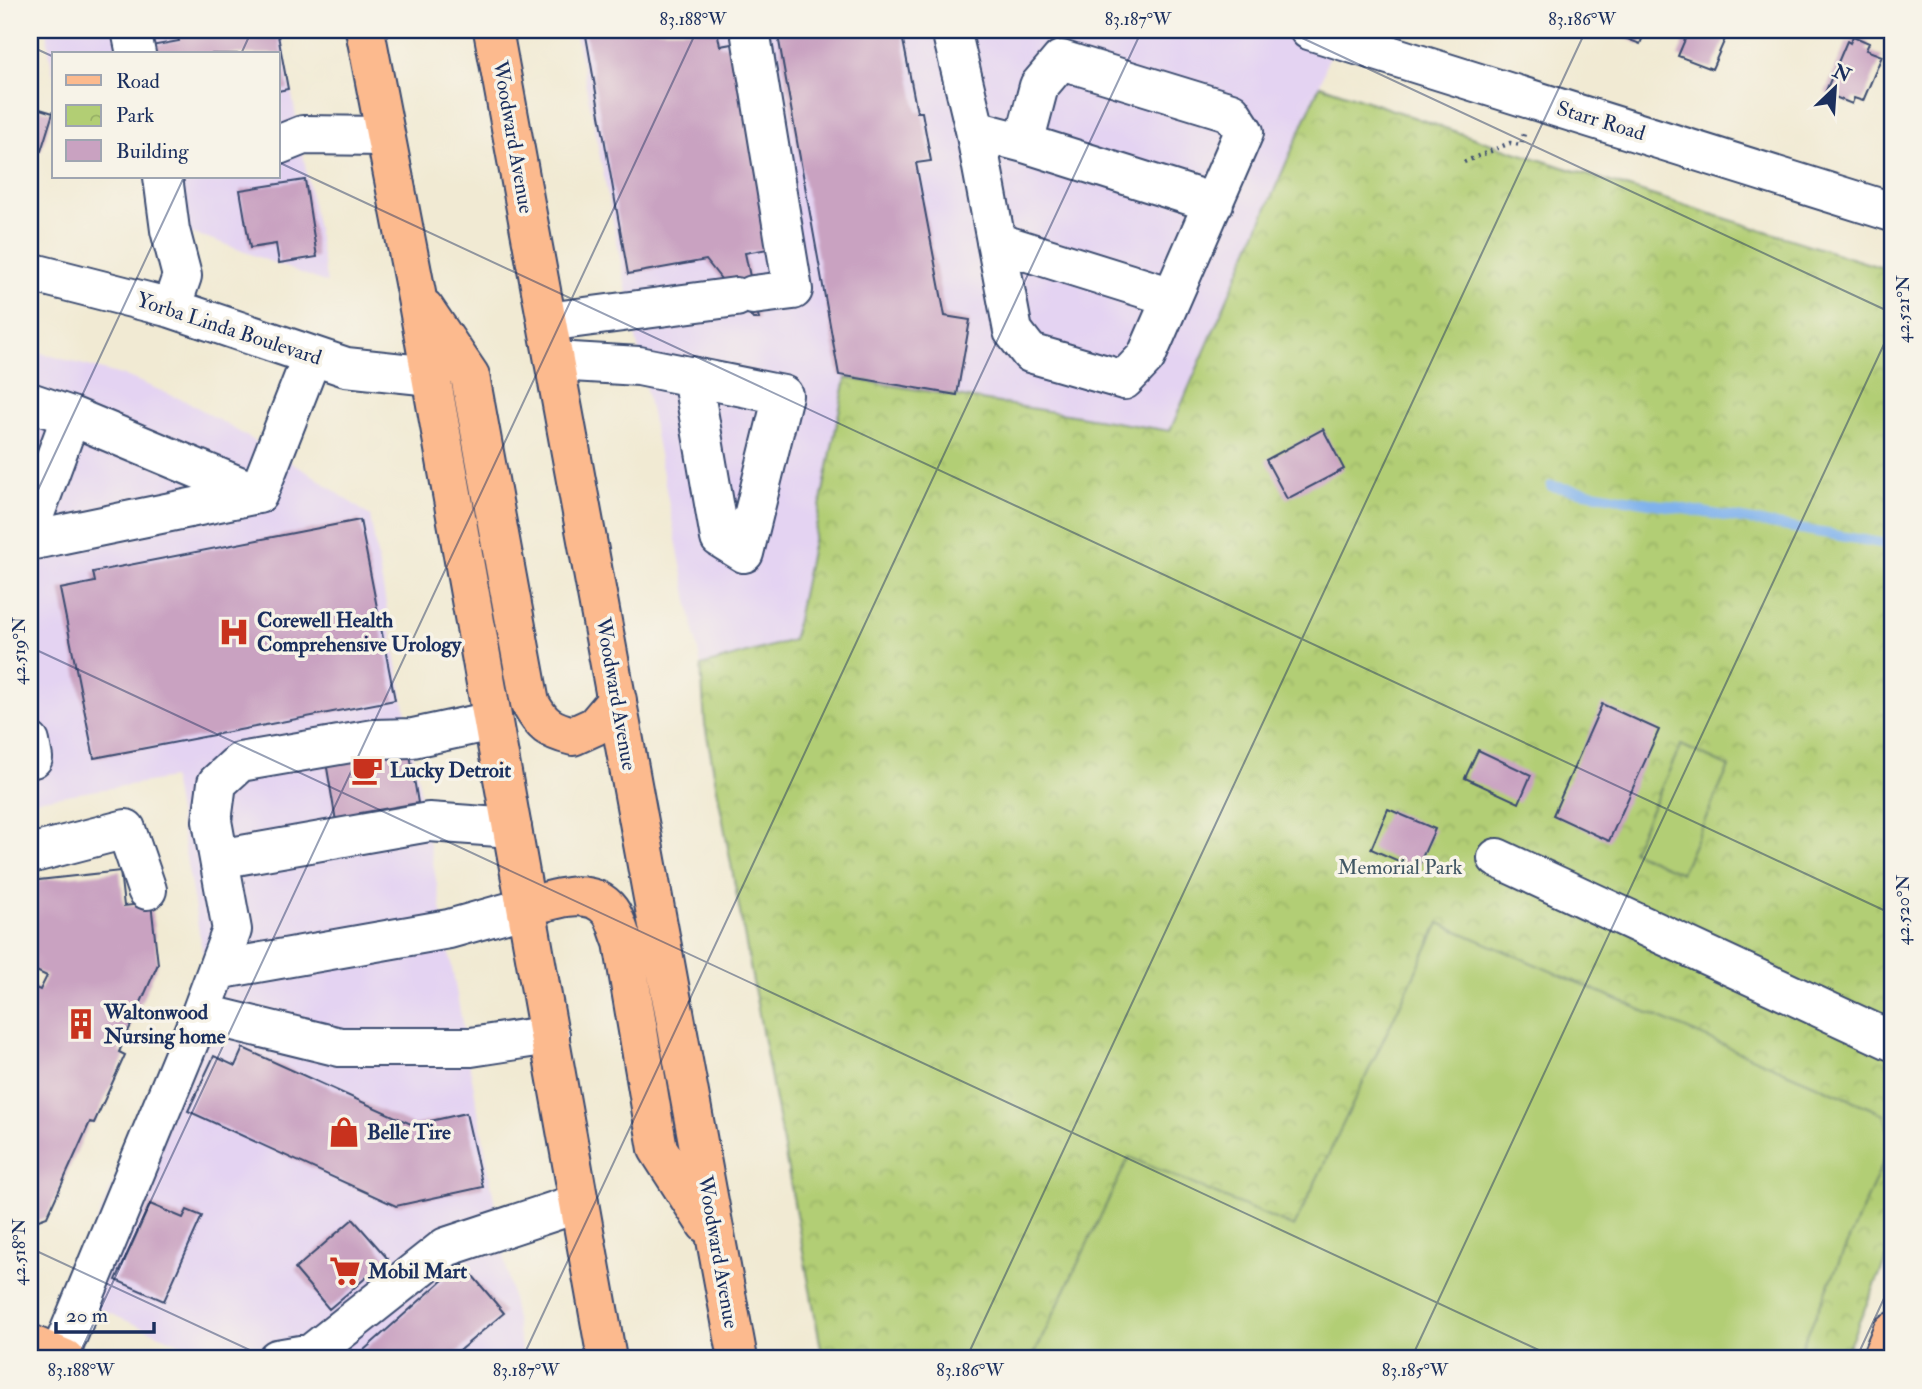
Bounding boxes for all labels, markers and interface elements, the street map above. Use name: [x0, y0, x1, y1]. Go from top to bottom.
text: 83.188°W: [660, 8, 727, 31]
text: 83.187°W: [1105, 8, 1172, 31]
text: 83.186°W: [1548, 8, 1616, 31]
legend: [52, 52, 280, 178]
north arrow: [1800, 52, 1870, 122]
street label: Woodward Avenue: [486, 57, 540, 216]
text: N: [1828, 59, 1855, 88]
text: Road: [116, 68, 161, 95]
street label: Starr Road: [1553, 95, 1649, 147]
text: Park: [116, 102, 154, 129]
text: Building: [116, 138, 189, 165]
text: 42.521°N: [1892, 275, 1915, 343]
street label: Yorba Linda Boulevard: [133, 286, 326, 372]
place label: Corewell Health Comprehensive Urology: [257, 607, 462, 658]
street label: Woodward Avenue: [589, 614, 643, 773]
hospital icon: Corewell Health Comprehensive Urology: [217, 615, 251, 649]
text: 42.519°N: [8, 617, 31, 685]
cafe icon: Lucky Detroit: [350, 753, 384, 787]
place label: Lucky Detroit: [390, 757, 511, 784]
park label: Memorial Park: [1337, 854, 1463, 881]
text: 42.520°N: [1892, 875, 1915, 945]
place label: Waltonwood Nursing home: [103, 999, 226, 1050]
building icon: Waltonwood Nursing home: [64, 1007, 98, 1041]
shop icon: Belle Tire: [327, 1115, 361, 1149]
place label: Belle Tire: [367, 1119, 451, 1146]
street label: Woodward Avenue: [691, 1172, 745, 1331]
text: 42.518°N: [8, 1218, 31, 1286]
supermarket icon: Mobil Mart: [328, 1254, 362, 1288]
place label: Mobil Mart: [367, 1258, 467, 1285]
scale bar: [56, 1291, 154, 1335]
text: 20 m: [66, 1302, 108, 1329]
text: 83.188°W: [48, 1359, 115, 1382]
text: 83.187°W: [493, 1359, 560, 1382]
text: 83.186°W: [936, 1359, 1004, 1382]
text: 83.185°W: [1382, 1359, 1449, 1382]

